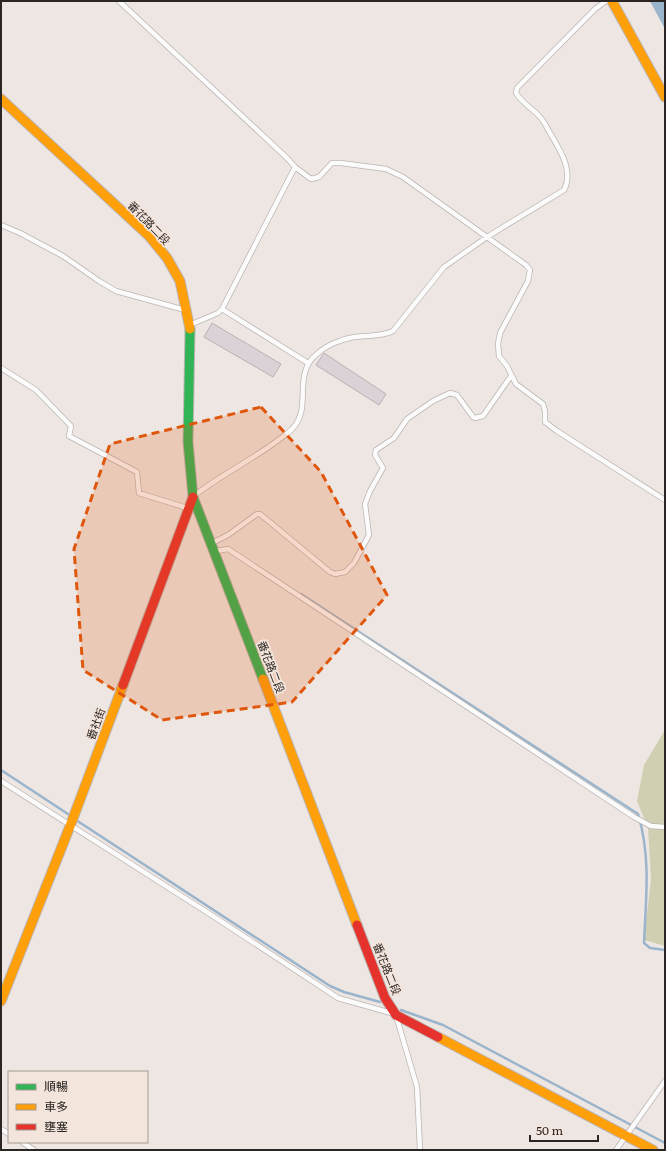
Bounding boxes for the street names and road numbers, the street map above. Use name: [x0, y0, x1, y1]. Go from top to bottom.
street label: 番花路二段: [125, 197, 175, 248]
street label: 番花路二段: [255, 638, 289, 695]
street label: 番社街: [82, 705, 108, 742]
street label: 番花路二段: [370, 940, 406, 997]

